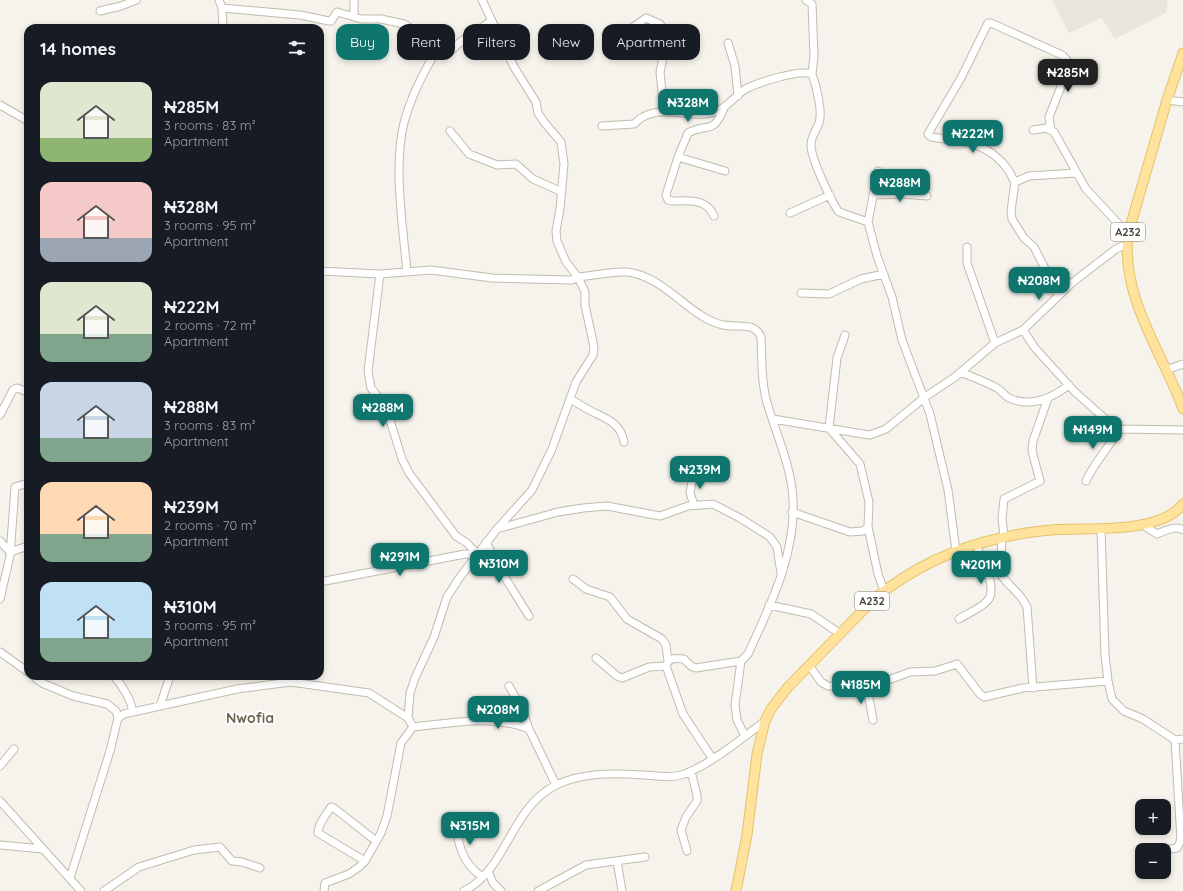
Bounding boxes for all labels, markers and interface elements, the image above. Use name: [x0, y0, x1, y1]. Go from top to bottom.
chip: Buy: [336, 24, 389, 60]
chip: Rent: [397, 24, 455, 60]
chip: Filters: [463, 24, 530, 60]
chip: New: [538, 24, 594, 60]
chip: Apartment: [602, 24, 700, 60]
icon: filters: [286, 37, 308, 59]
text: 14 homes: [40, 38, 116, 59]
pin: ₦285M: [1040, 59, 1096, 93]
text: ₦285M: [1047, 64, 1089, 80]
pin: ₦328M: [660, 89, 716, 123]
text: ₦328M: [667, 94, 709, 110]
text: ₦285M: [164, 96, 219, 117]
icon: home: [72, 98, 120, 146]
text: 3 rooms · 83 m²: [164, 117, 256, 133]
pin: ₦222M: [945, 120, 1001, 154]
text: ₦222M: [952, 125, 994, 141]
text: Apartment: [164, 133, 229, 149]
pin: ₦288M: [872, 169, 928, 203]
text: ₦288M: [879, 174, 921, 190]
text: ₦328M: [164, 196, 219, 217]
icon: home: [72, 198, 120, 246]
text: 3 rooms · 95 m²: [164, 217, 256, 233]
road number: A232: [1111, 223, 1145, 241]
text: Apartment: [164, 233, 229, 249]
pin: ₦208M: [1011, 267, 1067, 301]
text: ₦208M: [1018, 272, 1060, 288]
text: ₦222M: [164, 296, 219, 317]
icon: home: [72, 298, 120, 346]
text: 2 rooms · 72 m²: [164, 317, 256, 333]
text: Apartment: [164, 333, 229, 349]
pin: ₦288M: [355, 394, 411, 428]
text: ₦288M: [164, 396, 219, 417]
icon: home: [72, 398, 120, 446]
text: ₦288M: [362, 399, 404, 415]
pin: ₦149M: [1065, 416, 1121, 450]
text: 3 rooms · 83 m²: [164, 417, 256, 433]
text: ₦149M: [1073, 421, 1113, 437]
text: Apartment: [164, 433, 229, 449]
pin: ₦239M: [672, 456, 728, 490]
text: ₦239M: [679, 461, 721, 477]
text: ₦239M: [164, 496, 219, 517]
icon: home: [72, 498, 120, 546]
text: 2 rooms · 70 m²: [164, 517, 257, 533]
text: Apartment: [164, 533, 229, 549]
pin: ₦291M: [372, 543, 428, 577]
text: ₦291M: [380, 548, 420, 564]
pin: ₦310M: [471, 550, 527, 584]
pin: ₦201M: [953, 551, 1009, 585]
text: ₦310M: [479, 555, 519, 571]
text: ₦201M: [961, 556, 1001, 572]
road number: A232: [855, 592, 889, 610]
text: ₦310M: [164, 596, 217, 617]
icon: home: [72, 598, 120, 646]
text: 3 rooms · 95 m²: [164, 617, 256, 633]
text: Apartment: [164, 633, 229, 649]
pin: ₦185M: [833, 671, 889, 705]
text: ₦185M: [841, 676, 881, 692]
pin: ₦208M: [470, 696, 526, 730]
text: ₦208M: [477, 701, 519, 717]
district label: Nwofia: [226, 709, 274, 727]
map controls: [1135, 799, 1171, 879]
button: +: [1135, 799, 1171, 835]
pin: ₦315M: [442, 812, 498, 846]
text: ₦315M: [450, 817, 490, 833]
button: −: [1135, 843, 1171, 879]

